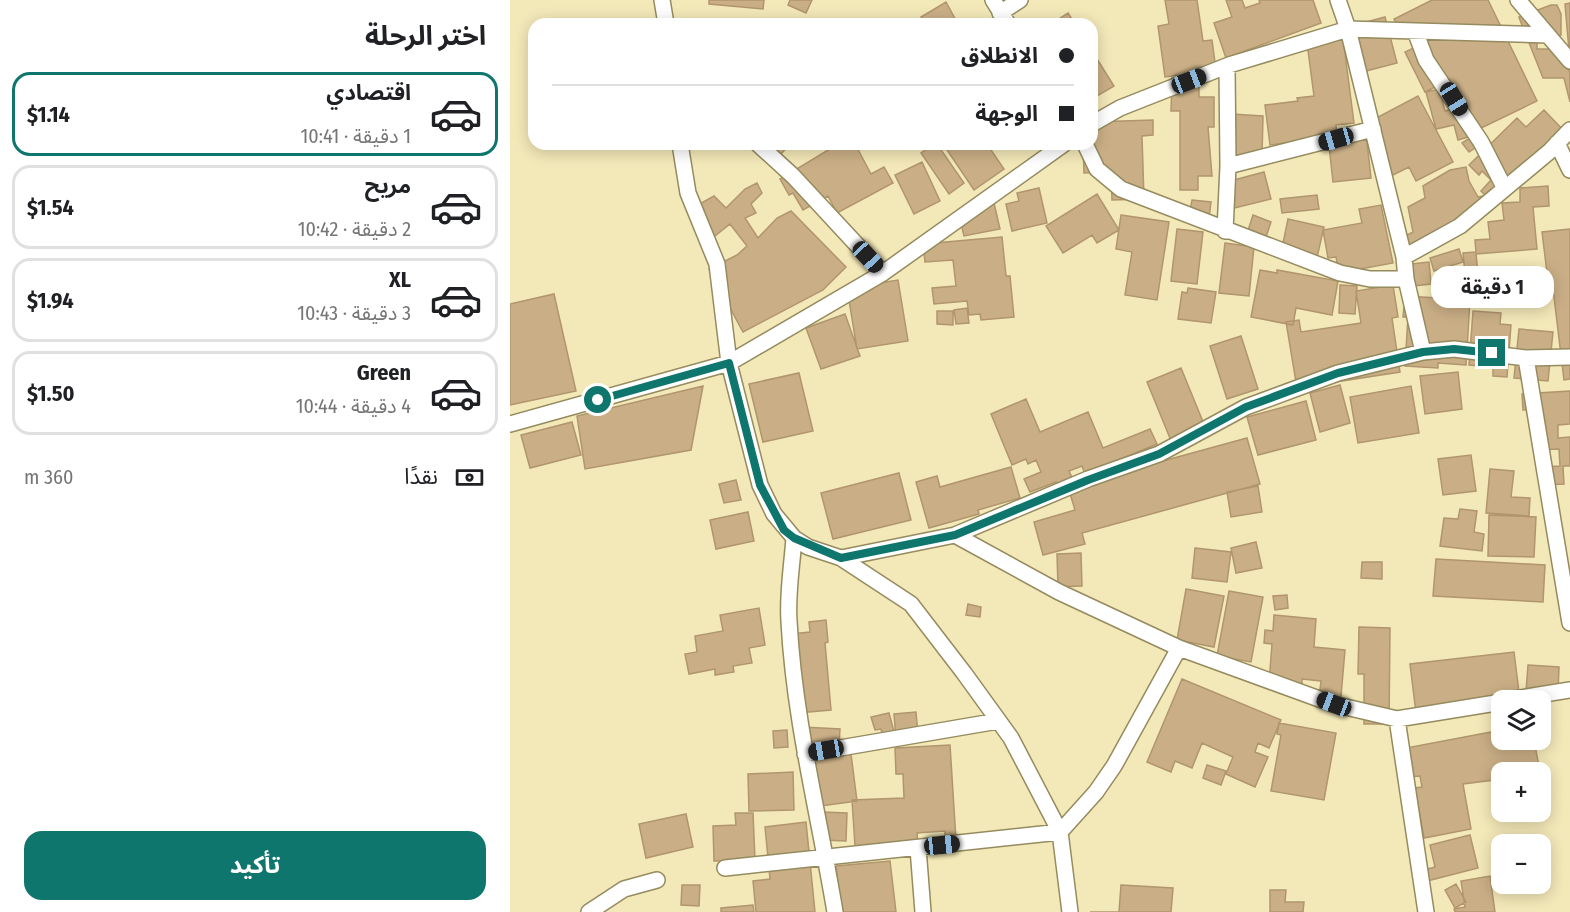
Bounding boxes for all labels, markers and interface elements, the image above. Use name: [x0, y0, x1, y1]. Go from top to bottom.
text: اختر الرحلة: [365, 20, 486, 52]
text: الانطلاق: [961, 42, 1038, 69]
car: [1169, 66, 1209, 96]
text: اقتصادي: [326, 79, 411, 106]
car: [1437, 79, 1471, 119]
icon: car: [429, 87, 483, 141]
text: الوجهة: [975, 100, 1038, 127]
text: $1.14: [27, 101, 70, 128]
text: 1 دقيقة · 10:41: [301, 124, 411, 148]
car: [1316, 125, 1356, 153]
text: مريح: [365, 172, 411, 199]
icon: car: [429, 180, 483, 234]
text: $1.54: [27, 194, 74, 221]
text: 2 دقيقة · 10:42: [298, 217, 411, 241]
car: [849, 238, 887, 276]
text: XL: [389, 266, 411, 293]
callout: 1 دقيقة: [1430, 266, 1554, 308]
icon: car: [429, 273, 483, 327]
text: 1 دقيقة: [1461, 275, 1524, 299]
text: $1.94: [27, 287, 74, 314]
text: 3 دقيقة · 10:43: [297, 301, 411, 325]
route end: [1478, 339, 1505, 366]
text: Green: [357, 359, 411, 386]
icon: car: [429, 366, 483, 420]
text: $1.50: [27, 380, 75, 407]
route start: [584, 386, 611, 413]
text: 4 دقيقة · 10:44: [296, 394, 411, 418]
icon: cash: [453, 461, 486, 494]
text: نقدًا: [404, 463, 438, 490]
text: 360 m: [24, 465, 73, 489]
car: [1314, 689, 1354, 719]
map controls: [1491, 690, 1551, 894]
button: layers: [1491, 690, 1551, 750]
car: [807, 738, 845, 762]
button: +: [1491, 762, 1551, 822]
button: تأكيد: [24, 831, 486, 900]
car: [923, 834, 961, 856]
button: −: [1491, 834, 1551, 894]

